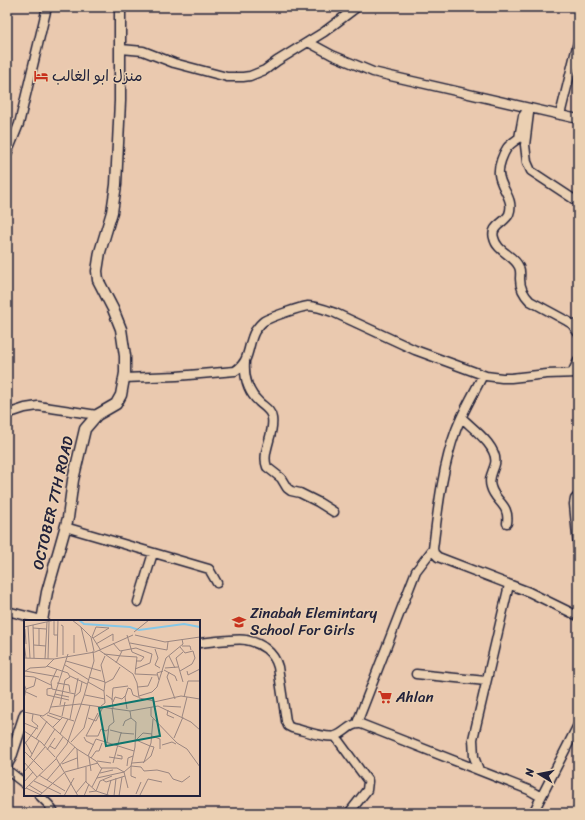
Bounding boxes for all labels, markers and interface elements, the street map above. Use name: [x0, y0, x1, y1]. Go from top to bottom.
place label: منزل ابو الغالب: [52, 63, 142, 89]
hotel icon: منزل ابو الغالب: [33, 68, 49, 84]
street label: OCTOBER 7TH ROAD: [25, 434, 81, 572]
place label: Zinabah Elemintary School For Girls: [250, 600, 378, 643]
school or university icon: Zinabah Elemintary School For Girls: [231, 614, 247, 630]
inset map: [24, 620, 200, 796]
place label: Ahlan: [395, 684, 434, 710]
supermarket icon: Ahlan: [377, 689, 393, 705]
north arrow: [519, 754, 559, 794]
text: N: [519, 767, 540, 779]

